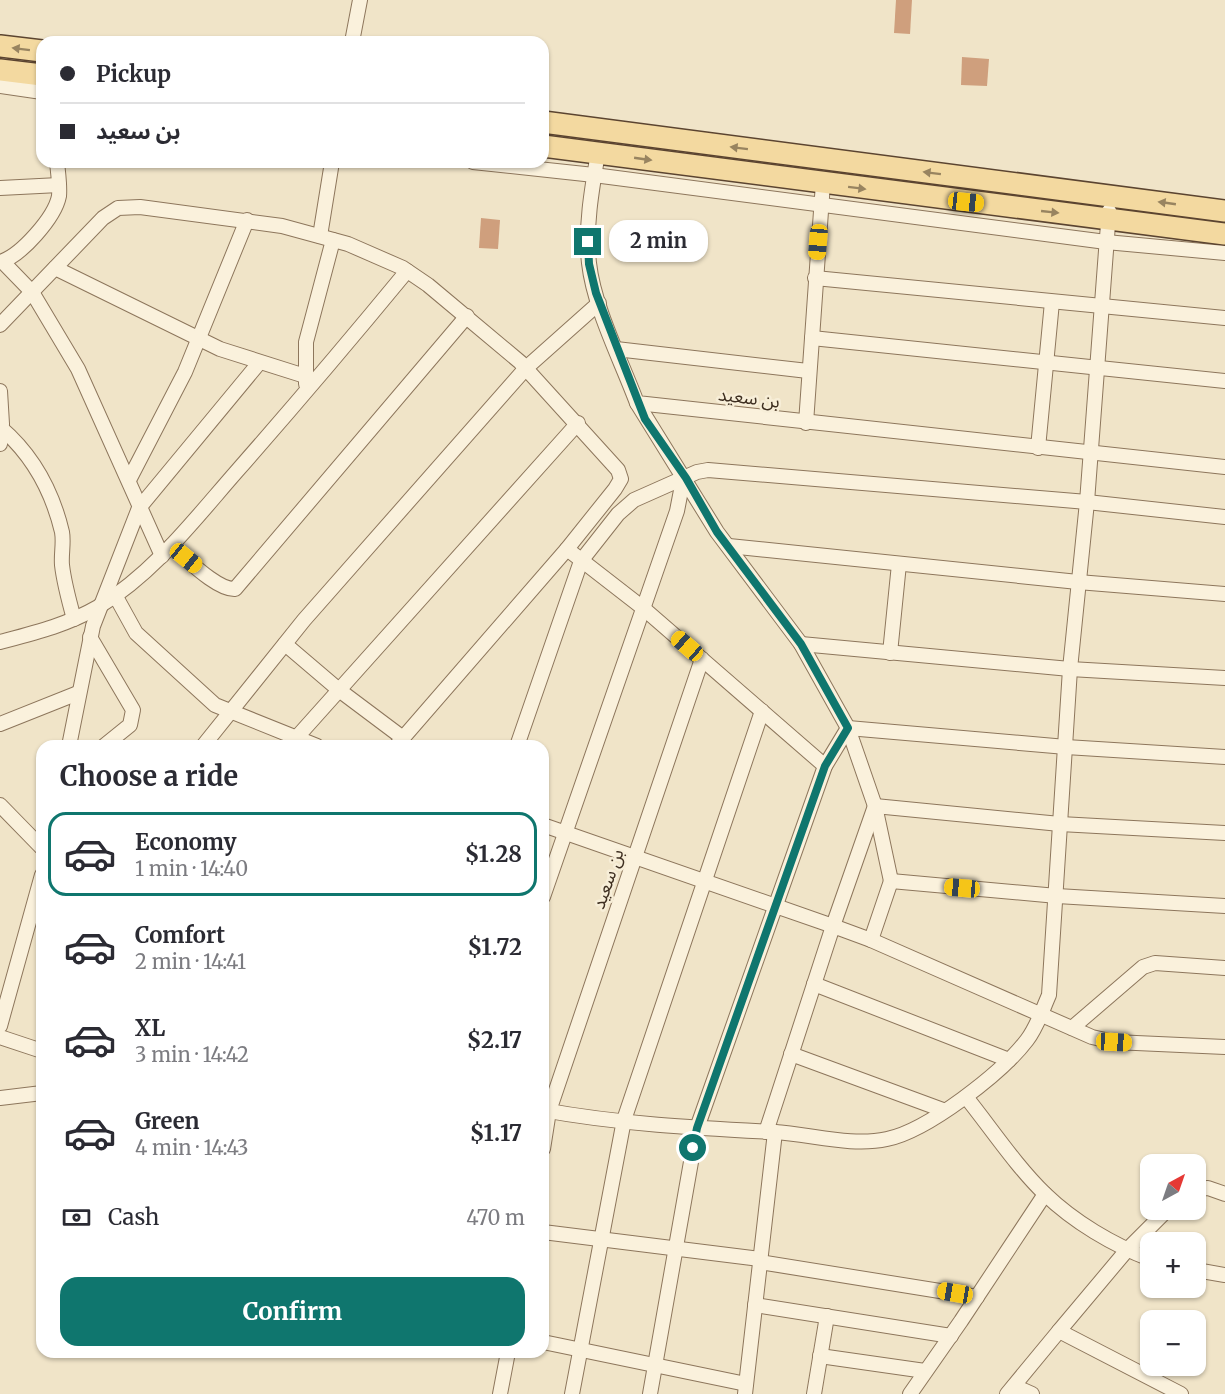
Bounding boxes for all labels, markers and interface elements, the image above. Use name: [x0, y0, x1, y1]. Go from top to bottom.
one-way arrow: [11, 44, 30, 54]
text: Pickup: [96, 60, 171, 88]
text: بن سعيد: [96, 117, 181, 145]
one-way arrow: [729, 144, 748, 153]
one-way arrow: [633, 154, 652, 163]
one-way arrow: [922, 168, 941, 178]
one-way arrow: [847, 183, 866, 192]
car: [947, 191, 985, 213]
one-way arrow: [1158, 198, 1177, 207]
one-way arrow: [1041, 207, 1060, 216]
callout: 2 min: [609, 221, 708, 263]
car: [807, 223, 829, 261]
route end: [574, 228, 601, 255]
text: 2 min: [630, 228, 687, 253]
street label: بن سعيد: [717, 382, 781, 413]
car: [166, 540, 206, 576]
car: [668, 627, 706, 665]
text: Choose a ride: [60, 759, 238, 793]
icon: car: [63, 827, 117, 881]
text: Economy: [135, 828, 236, 856]
text: $1.28: [465, 840, 522, 868]
street label: بن سعيد: [587, 846, 628, 912]
text: 1 min · 14:40: [135, 856, 248, 881]
car: [943, 877, 981, 899]
icon: car: [63, 920, 117, 974]
text: Comfort: [135, 921, 225, 949]
text: $1.72: [467, 933, 522, 961]
text: 2 min · 14:41: [135, 949, 246, 974]
icon: car: [63, 1013, 117, 1067]
text: XL: [135, 1014, 165, 1042]
text: $2.17: [467, 1026, 522, 1054]
car: [1096, 1032, 1132, 1052]
text: 3 min · 14:42: [135, 1042, 249, 1067]
icon: car: [63, 1106, 117, 1160]
text: Green: [135, 1107, 199, 1135]
text: $1.17: [470, 1119, 522, 1147]
route start: [679, 1134, 706, 1161]
text: 4 min · 14:43: [135, 1135, 249, 1160]
north arrow: [1140, 1154, 1206, 1220]
map controls: [1140, 1154, 1206, 1376]
icon: cash: [60, 1201, 93, 1234]
text: Cash: [108, 1203, 159, 1231]
text: 470 m: [466, 1205, 525, 1230]
button: +: [1140, 1232, 1206, 1298]
button: Confirm: [60, 1277, 525, 1346]
car: [936, 1281, 974, 1305]
button: −: [1140, 1310, 1206, 1376]

